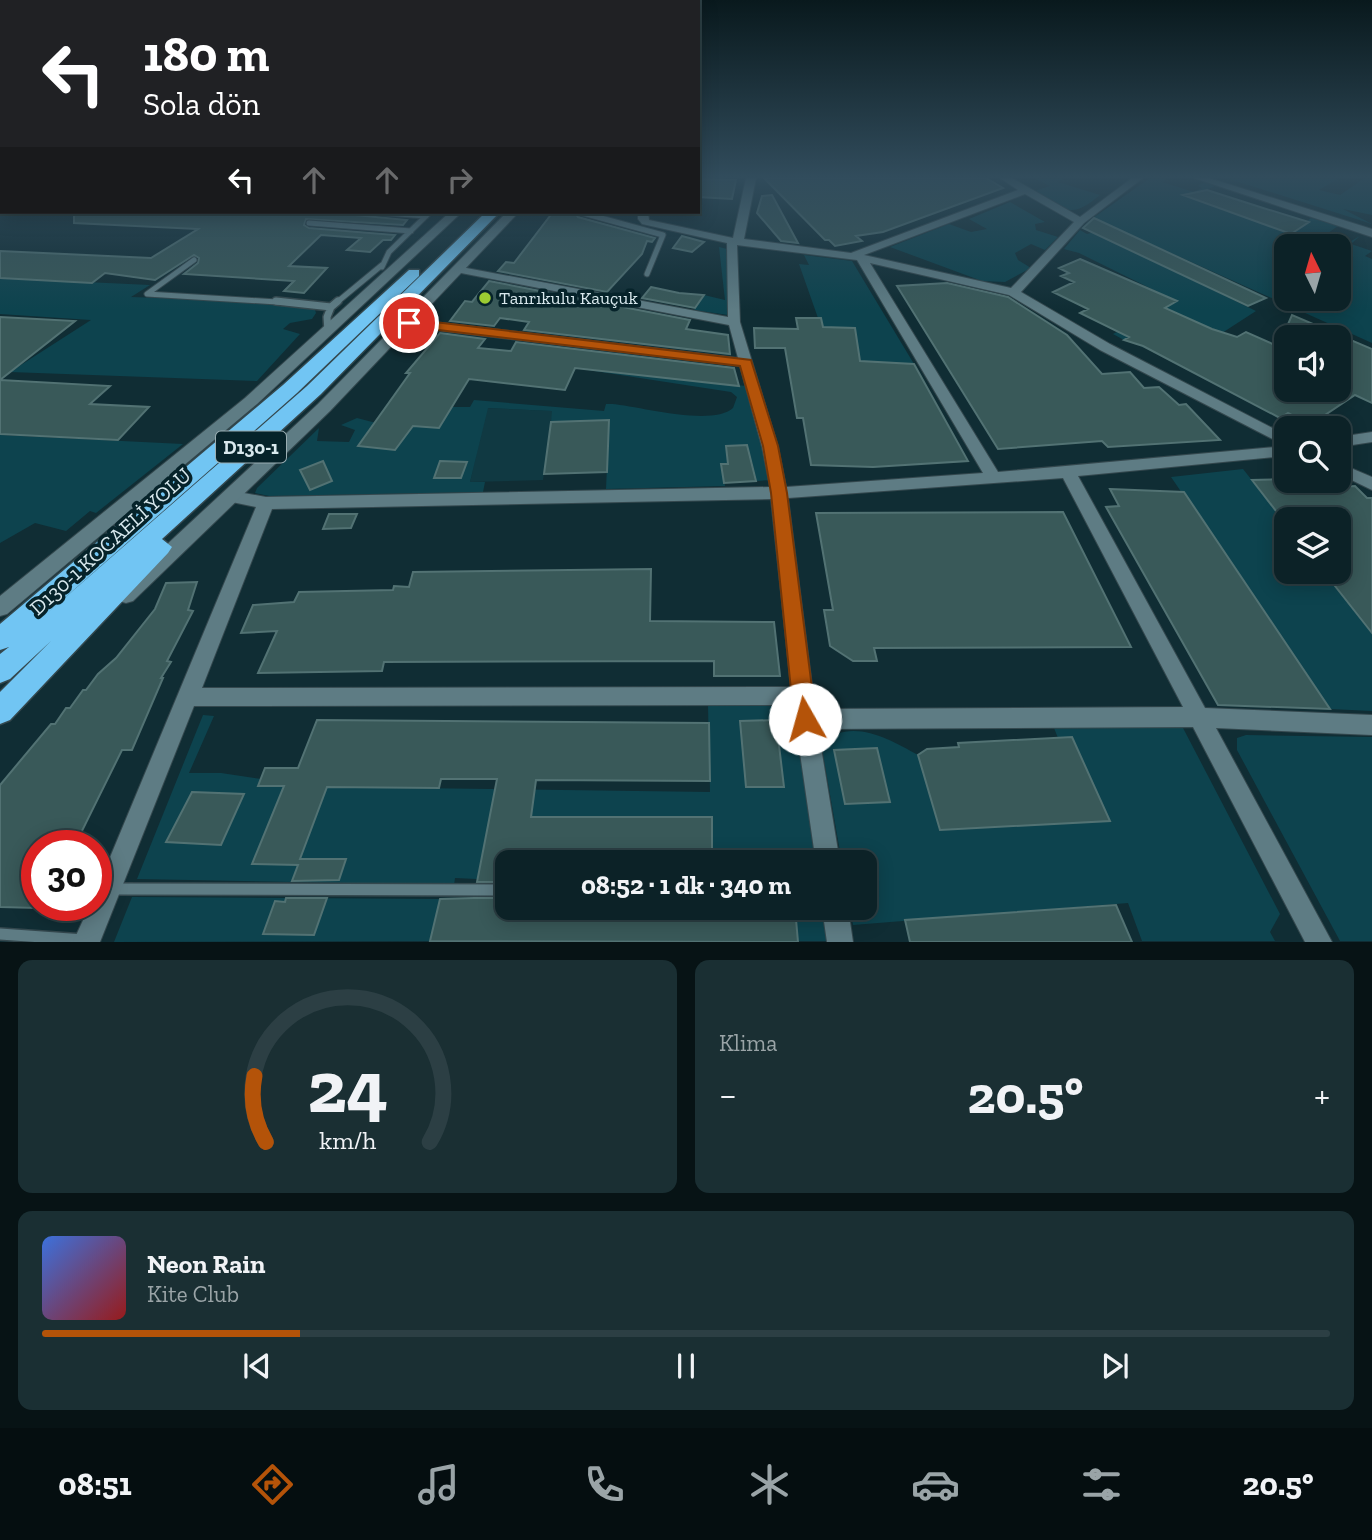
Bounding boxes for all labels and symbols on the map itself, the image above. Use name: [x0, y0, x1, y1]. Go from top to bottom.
north arrow: [1274, 234, 1351, 312]
place label: Tanrıkulu Kauçuk: [499, 287, 638, 309]
marker: Tanrıkulu Kauçuk: [477, 290, 493, 306]
pin: [379, 293, 439, 353]
road number: D130-1: [216, 432, 286, 462]
street label: D130-1 KOCAELİ YOLU: [24, 462, 196, 620]
position arrow: [768, 682, 842, 756]
speed limit sign: 30: [21, 830, 112, 921]

